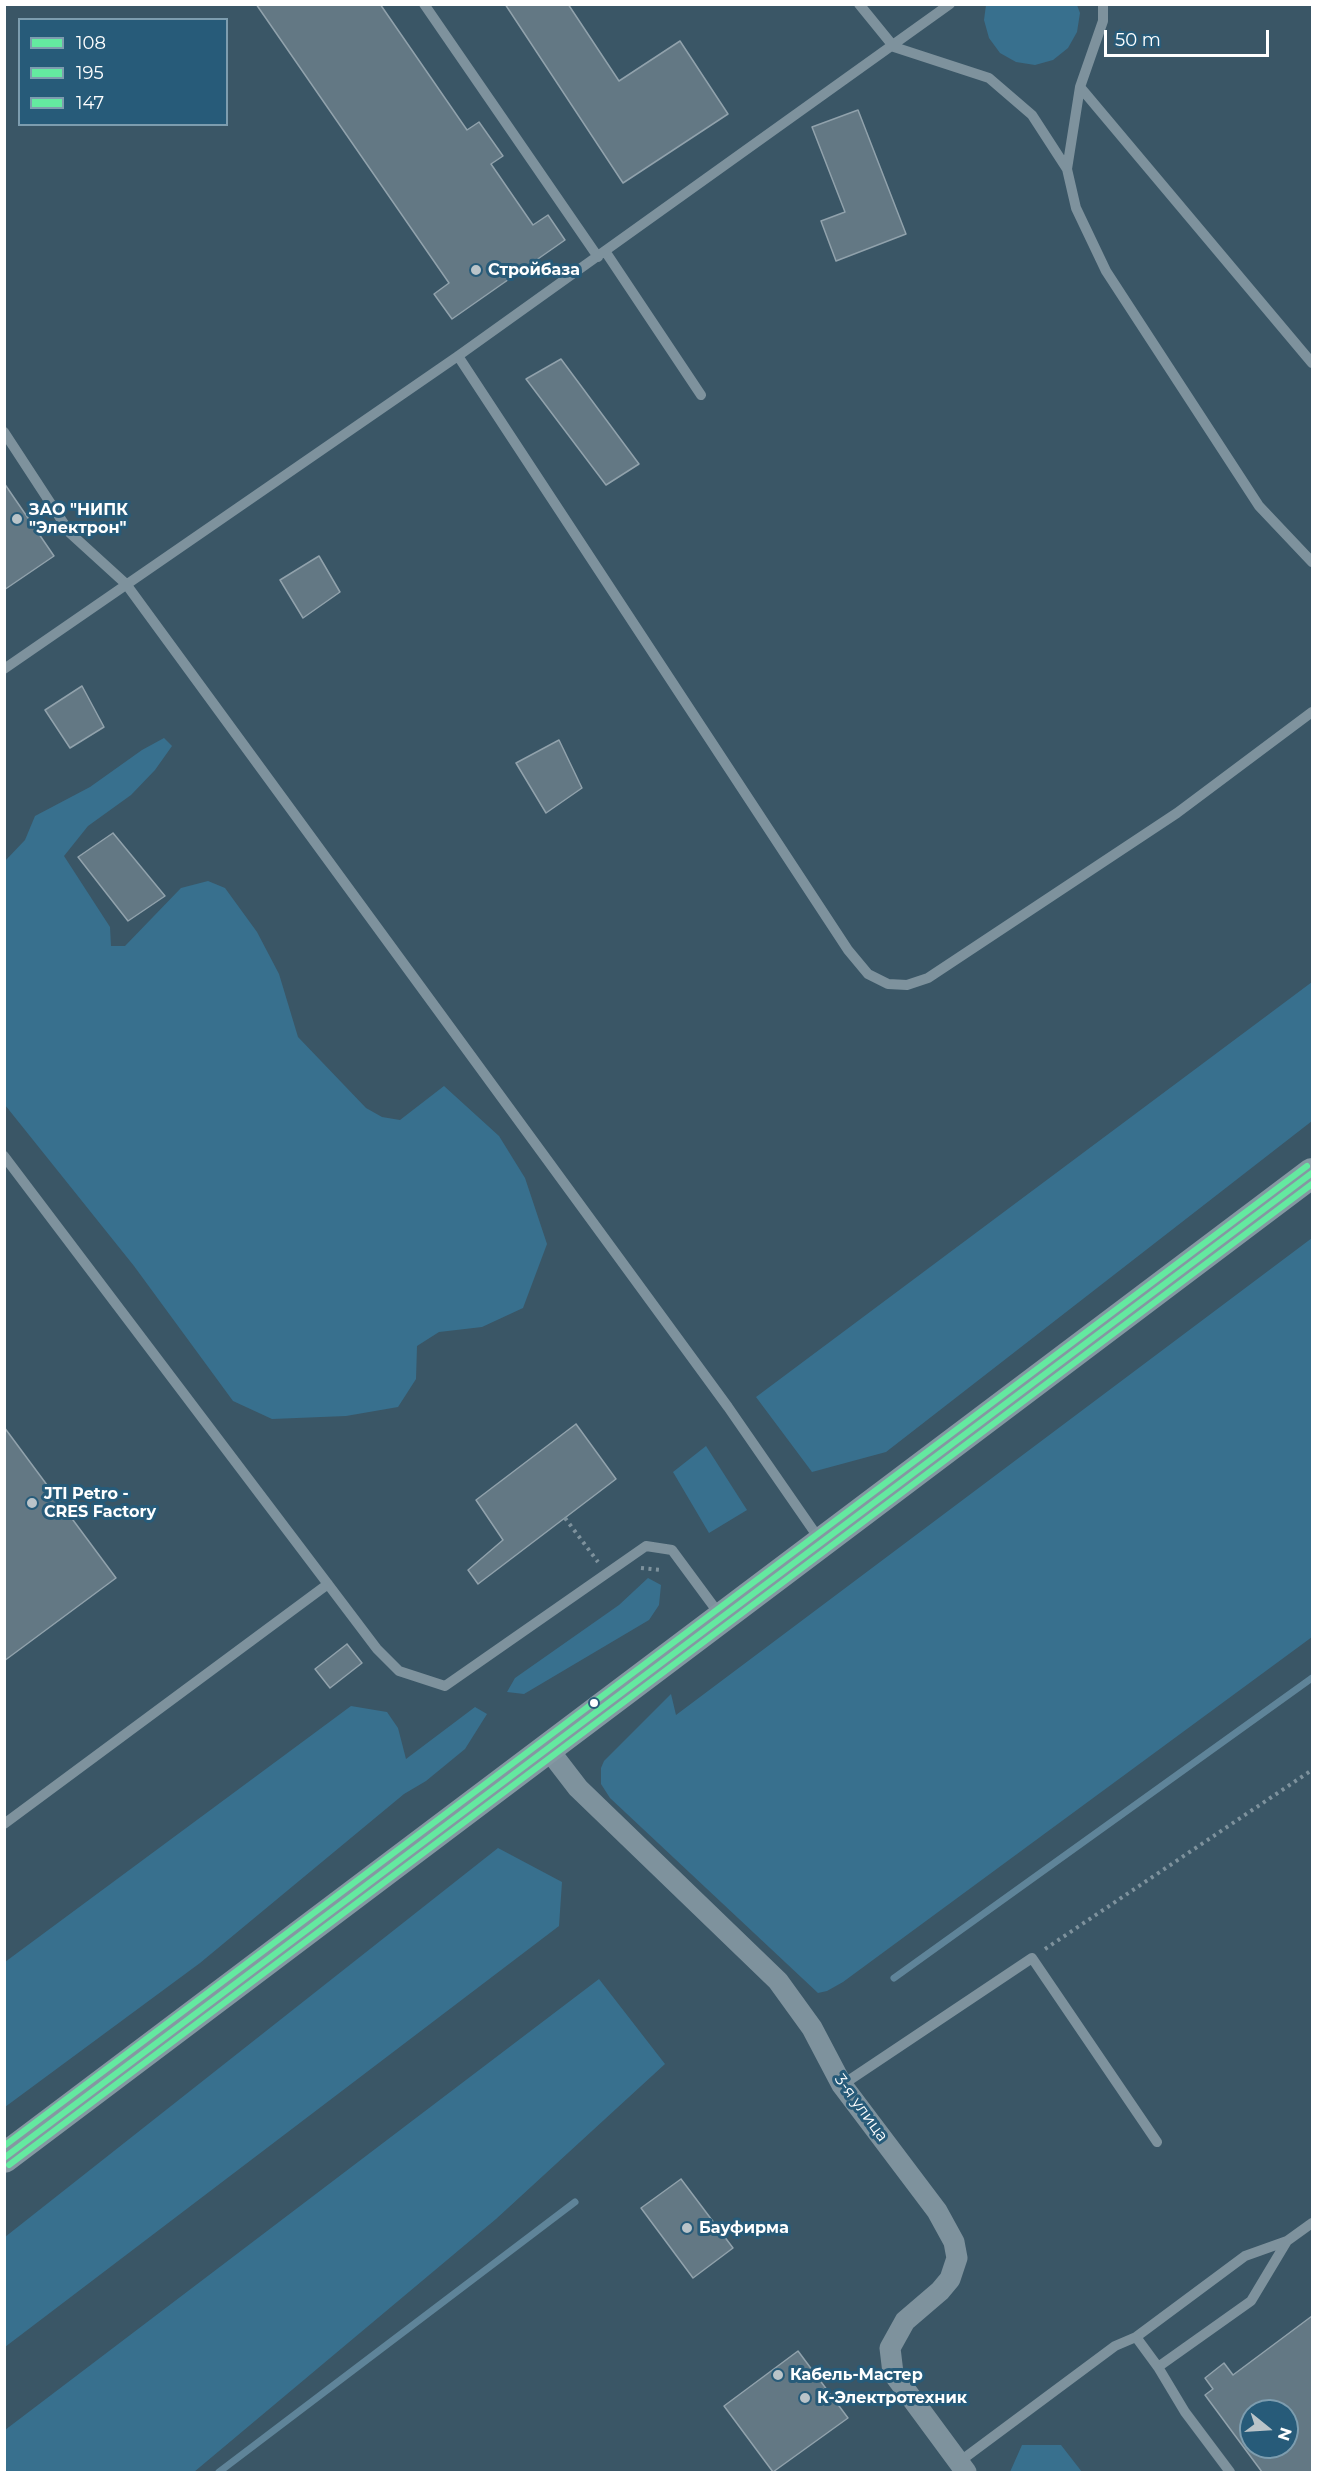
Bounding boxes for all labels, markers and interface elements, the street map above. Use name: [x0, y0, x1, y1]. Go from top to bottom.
legend: [18, 18, 228, 126]
scale bar: [1107, 18, 1272, 56]
text: 50 m: [1115, 29, 1161, 51]
text: 108: [76, 32, 106, 54]
text: 195: [76, 62, 104, 84]
text: 147: [76, 92, 104, 114]
place label: Стройбаза: [488, 260, 580, 280]
marker: Стройбаза: [469, 263, 483, 277]
place label: ЗАО "НИПК "Электрон": [29, 500, 128, 538]
marker: ЗАО "НИПК "Электрон": [10, 512, 24, 526]
place label: JTI Petro - CRES Factory: [44, 1484, 156, 1522]
marker: JTI Petro - CRES Factory: [25, 1496, 39, 1510]
unlabelled marker: [588, 1697, 600, 1709]
street label: 3-я улица: [830, 2071, 892, 2145]
place label: Бауфирма: [699, 2218, 789, 2238]
marker: Бауфирма: [680, 2221, 694, 2235]
place label: Кабель-Мастер: [790, 2365, 923, 2385]
marker: Кабель-Мастер: [771, 2368, 785, 2382]
place label: К-Электротехник: [817, 2388, 967, 2408]
marker: К-Электротехник: [798, 2391, 812, 2405]
north arrow: [1239, 2399, 1299, 2459]
text: N: [1274, 2425, 1296, 2443]

